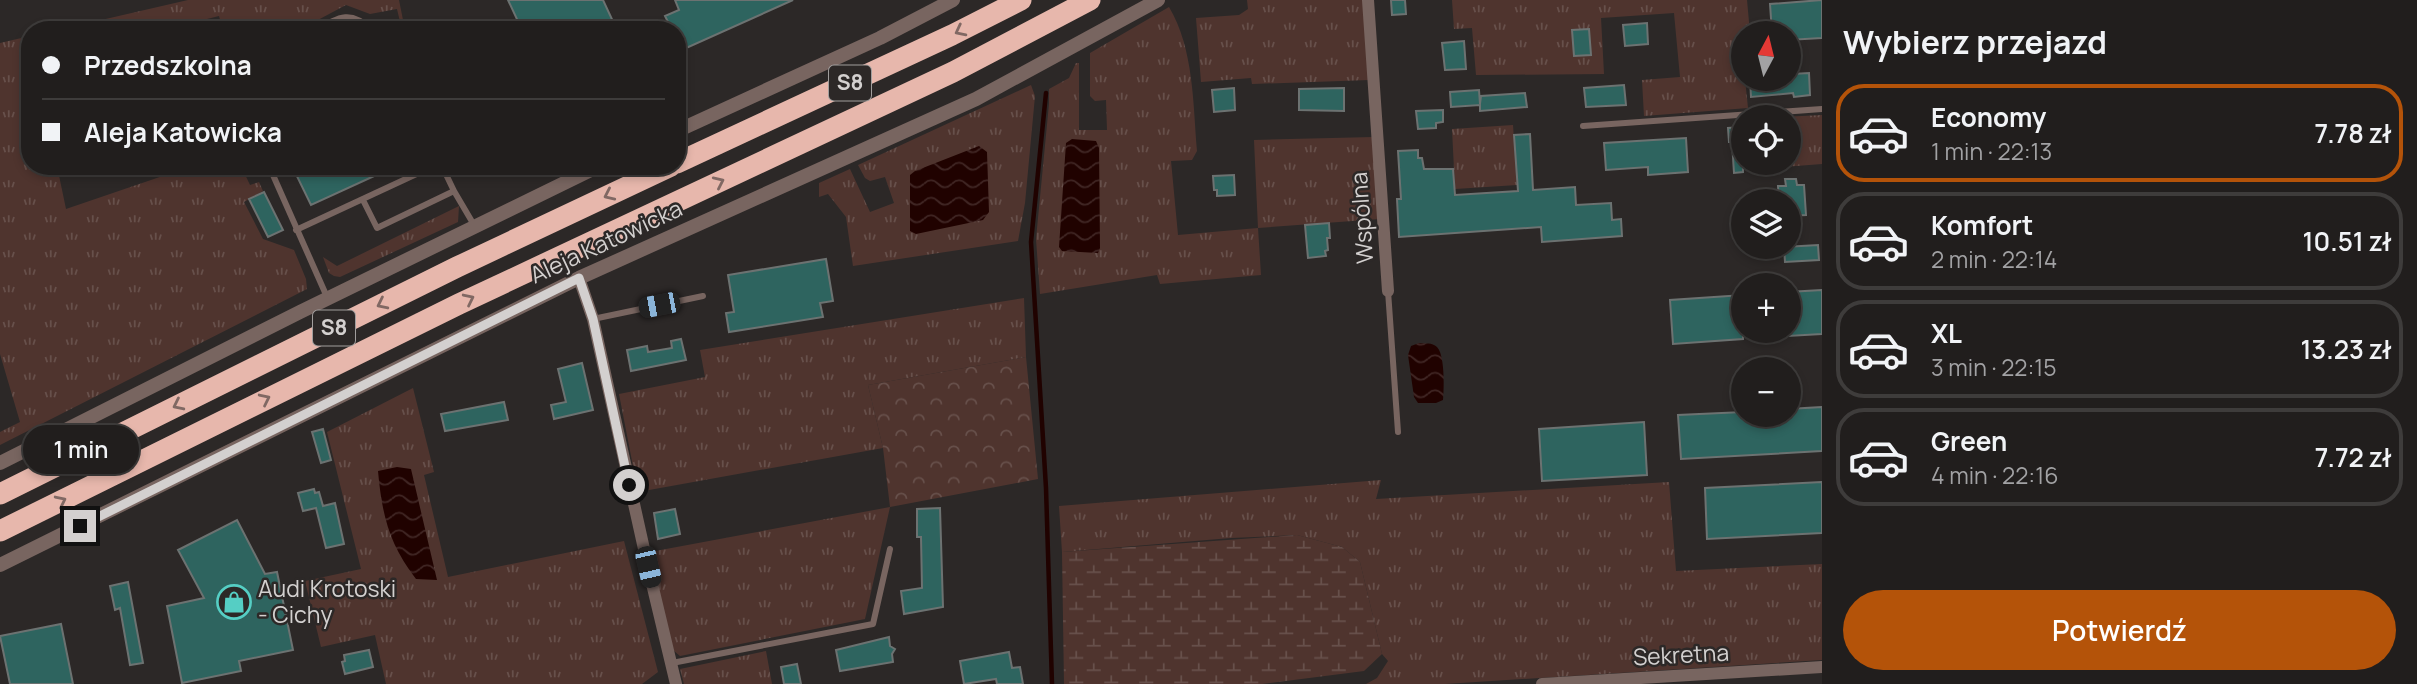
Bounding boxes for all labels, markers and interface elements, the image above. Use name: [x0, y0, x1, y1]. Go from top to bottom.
text: Wybierz przejazd: [1843, 20, 2107, 64]
north arrow: [1731, 21, 1801, 91]
map controls: [1731, 21, 1801, 427]
one-way arrow: [955, 23, 967, 37]
text: Przedszkolna: [84, 47, 252, 83]
road number: S8: [829, 66, 871, 100]
text: Economy: [1931, 99, 2046, 135]
icon: car: [1847, 102, 1910, 165]
button: locate: [1731, 105, 1801, 175]
text: Aleja Katowicka: [84, 114, 282, 150]
text: 7.78 zł: [2314, 115, 2392, 151]
text: 1 min · 22:13: [1931, 135, 2052, 167]
street label: Wspólna: [1342, 171, 1380, 265]
one-way arrow: [712, 176, 724, 190]
one-way arrow: [604, 187, 616, 201]
button: layers: [1731, 189, 1801, 259]
street label: Aleja Katowicka: [524, 192, 687, 290]
text: Komfort: [1931, 207, 2033, 243]
icon: car: [1847, 210, 1910, 273]
text: 10.51 zł: [2303, 223, 2392, 259]
text: 2 min · 22:14: [1931, 243, 2057, 275]
button: +: [1731, 273, 1801, 343]
car: [637, 291, 682, 319]
one-way arrow: [462, 293, 474, 307]
one-way arrow: [377, 296, 389, 310]
road number: S8: [313, 310, 355, 346]
text: XL: [1931, 315, 1962, 351]
icon: car: [1847, 318, 1910, 381]
text: 13.23 zł: [2300, 331, 2392, 367]
text: 3 min · 22:15: [1931, 351, 2057, 383]
button: −: [1731, 357, 1801, 427]
one-way arrow: [258, 394, 270, 408]
one-way arrow: [173, 397, 185, 411]
text: Green: [1931, 423, 2007, 459]
callout: 1 min: [22, 424, 138, 474]
icon: car: [1847, 426, 1910, 489]
text: 1 min: [54, 433, 108, 465]
text: 7.72 zł: [2315, 439, 2392, 475]
text: 4 min · 22:16: [1931, 459, 2058, 491]
route start: [613, 469, 645, 501]
one-way arrow: [54, 495, 66, 509]
route end: [64, 510, 96, 542]
car: [634, 544, 663, 590]
place label: Audi Krotoski - Cichy: [258, 572, 396, 630]
shop icon: Audi Krotoski - Cichy: [215, 583, 253, 621]
button: Potwierdź: [1843, 590, 2396, 670]
street label: Sekretna: [1632, 636, 1730, 672]

